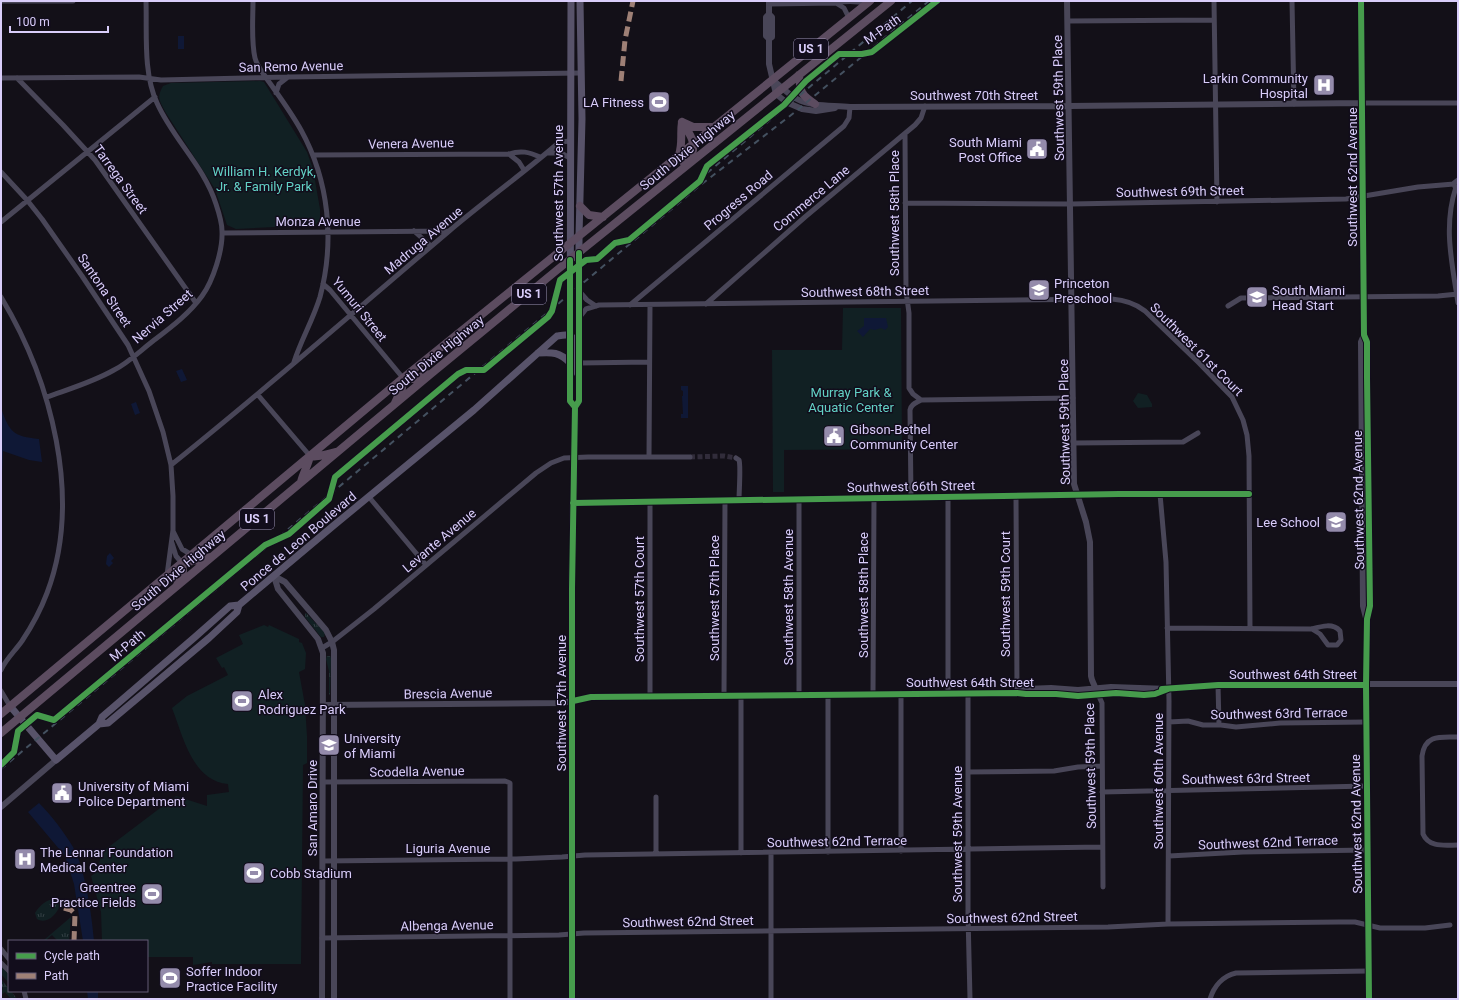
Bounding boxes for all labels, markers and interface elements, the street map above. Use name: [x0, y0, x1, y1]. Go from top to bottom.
scale bar: [10, 8, 108, 34]
street label: M-Path: [861, 11, 904, 47]
text: 100 m: [16, 15, 50, 29]
street label: Southwest 59th Place: [1050, 35, 1067, 161]
road number: US 1: [794, 39, 828, 59]
street label: San Remo Avenue: [239, 58, 344, 75]
place label: Larkin Community Hospital: [1203, 71, 1308, 101]
hospital icon: Larkin Community Hospital: [1311, 72, 1337, 98]
street label: Southwest 70th Street: [910, 88, 1038, 103]
sports icon: LA Fitness: [646, 89, 672, 115]
place label: LA Fitness: [583, 95, 644, 110]
street label: South Dixie Highway: [637, 107, 738, 193]
street label: Southwest 62nd Avenue: [1345, 107, 1360, 247]
street label: Southwest 57th Avenue: [551, 125, 566, 261]
street label: Venera Avenue: [368, 135, 454, 152]
place label: South Miami Post Office: [949, 135, 1022, 165]
public building icon: South Miami Post Office: [1024, 136, 1050, 162]
street label: Tarrega Street: [91, 142, 151, 217]
street label: Southwest 58th Place: [887, 150, 902, 276]
street label: Commerce Lane: [770, 162, 853, 235]
park label: William H. Kerdyk, Jr. & Family Park: [212, 164, 316, 194]
street label: Progress Road: [701, 167, 776, 233]
street label: Southwest 69th Street: [1116, 183, 1244, 200]
street label: Madruga Avenue: [381, 203, 466, 277]
street label: Monza Avenue: [275, 214, 361, 229]
street label: Santona Street: [75, 251, 135, 330]
street label: Yumuri Street: [329, 274, 390, 344]
place label: Princeton Preschool: [1054, 276, 1112, 306]
school or university icon: Princeton Preschool: [1026, 277, 1052, 303]
street label: Southwest 68th Street: [801, 283, 929, 300]
place label: South Miami Head Start: [1272, 283, 1345, 313]
road number: US 1: [512, 284, 546, 304]
school or university icon: South Miami Head Start: [1244, 284, 1270, 310]
street label: Nervia Street: [129, 286, 195, 347]
street label: Southwest 61st Court: [1147, 300, 1246, 399]
street label: South Dixie Highway: [386, 312, 487, 398]
street label: Southwest 59th Place: [1056, 359, 1073, 485]
park label: Murray Park & Aquatic Center: [808, 385, 894, 415]
place label: Gibson-Bethel Community Center: [850, 422, 958, 452]
public building icon: Gibson-Bethel Community Center: [821, 423, 847, 449]
street label: Southwest 62nd Avenue: [1350, 430, 1367, 570]
street label: Southwest 66th Street: [847, 478, 975, 495]
street label: Ponce de Leon Boulevard: [237, 489, 359, 594]
street label: Levante Avenue: [400, 505, 479, 575]
road number: US 1: [240, 509, 274, 529]
school or university icon: Lee School: [1323, 509, 1349, 535]
place label: Lee School: [1256, 515, 1320, 530]
street label: South Dixie Highway: [128, 527, 228, 614]
street label: Southwest 58th Avenue: [781, 529, 796, 665]
street label: Southwest 59th Court: [998, 531, 1013, 657]
street label: Southwest 58th Place: [856, 532, 871, 658]
street label: Southwest 57th Place: [707, 535, 722, 661]
street label: Southwest 57th Court: [632, 536, 647, 662]
street label: M-Path: [107, 626, 148, 664]
street label: Southwest 57th Avenue: [554, 635, 569, 771]
street label: Southwest 64th Street: [1229, 667, 1357, 682]
street label: Southwest 64th Street: [906, 675, 1034, 690]
street label: Brescia Avenue: [404, 685, 493, 702]
place label: Alex Rodriguez Park: [258, 687, 346, 717]
sports icon: Alex Rodriguez Park: [229, 688, 255, 714]
street label: Southwest 59th Place: [1082, 703, 1099, 829]
street label: Southwest 63rd Terrace: [1210, 705, 1348, 722]
street label: Southwest 60th Avenue: [1151, 713, 1166, 849]
place label: University of Miami: [344, 731, 401, 761]
school or university icon: University of Miami: [316, 732, 342, 758]
street label: Southwest 62nd Avenue: [1348, 754, 1365, 894]
street label: San Amaro Drive: [305, 760, 320, 856]
street label: Scodella Avenue: [369, 763, 465, 780]
street label: Southwest 59th Avenue: [950, 766, 965, 902]
street label: Southwest 63rd Street: [1182, 770, 1310, 787]
place label: University of Miami Police Department: [78, 779, 189, 809]
public building icon: University of Miami Police Department: [49, 780, 75, 806]
street label: Southwest 62nd Terrace: [767, 833, 907, 850]
street label: Southwest 62nd Terrace: [1198, 833, 1338, 852]
street label: Liguria Avenue: [405, 841, 491, 856]
place label: The Lennar Foundation Medical Center: [40, 845, 173, 875]
hospital icon: The Lennar Foundation Medical Center: [12, 846, 38, 872]
sports icon: Cobb Stadium: [241, 860, 267, 886]
place label: Cobb Stadium: [270, 866, 352, 881]
place label: Greentree Practice Fields: [51, 880, 136, 910]
sports icon: Greentree Practice Fields: [139, 881, 165, 907]
street label: Southwest 62nd Street: [946, 909, 1078, 926]
street label: Southwest 62nd Street: [622, 913, 754, 930]
street label: Albenga Avenue: [400, 917, 494, 934]
legend: [8, 940, 148, 992]
text: Cycle path: [44, 949, 100, 963]
place label: Soffer Indoor Practice Facility: [186, 964, 277, 994]
sports icon: Soffer Indoor Practice Facility: [157, 965, 183, 991]
text: Path: [44, 969, 69, 983]

